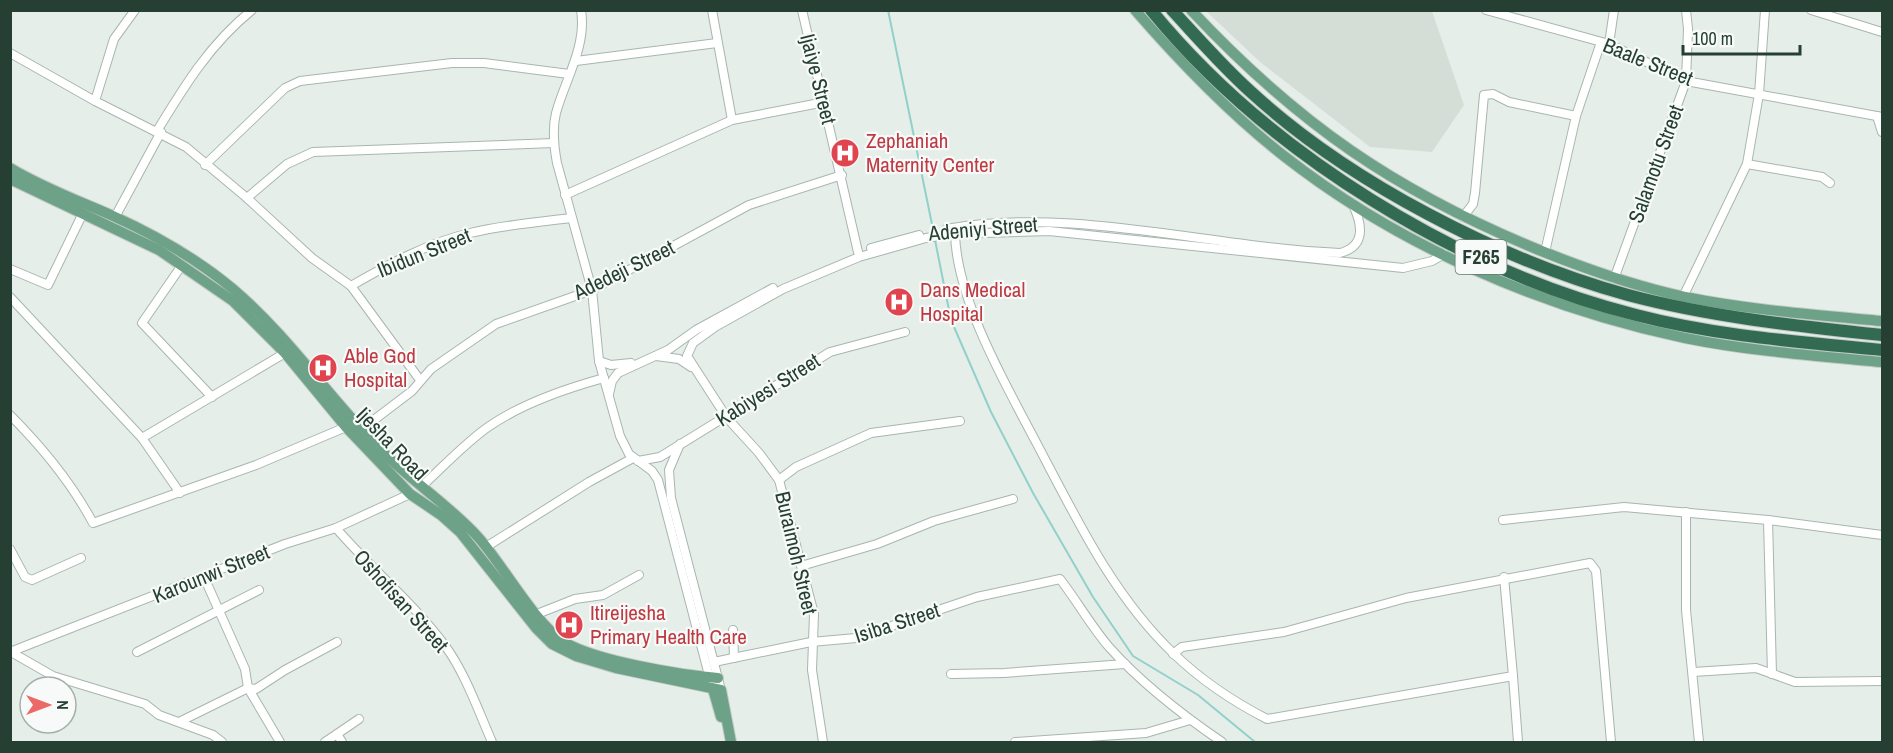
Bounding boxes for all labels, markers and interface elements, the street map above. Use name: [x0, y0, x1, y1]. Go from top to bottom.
scale bar: [1683, 18, 1800, 56]
text: 100 m: [1692, 26, 1733, 51]
street label: Baale Street: [1599, 30, 1698, 93]
street label: Ijaiye Street: [793, 31, 844, 127]
street label: Salamotu Street: [1621, 101, 1690, 227]
place label: Zephaniah Maternity Center: [866, 126, 995, 179]
hospital icon: Zephaniah Maternity Center: [829, 137, 861, 169]
street label: Adeniyi Street: [926, 209, 1039, 248]
street label: Ibidun Street: [373, 221, 475, 284]
street label: Adedeji Street: [567, 233, 679, 307]
road number: F265: [1456, 240, 1506, 274]
place label: Dans Medical Hospital: [920, 275, 1025, 328]
hospital icon: Dans Medical Hospital: [883, 286, 915, 318]
place label: Able God Hospital: [343, 341, 416, 394]
street label: Kabiyesi Street: [710, 346, 826, 433]
hospital icon: Able God Hospital: [307, 352, 339, 384]
street label: Ijesha Road: [350, 401, 435, 487]
street label: Buraimoh Street: [768, 489, 825, 617]
street label: Karounwi Street: [148, 537, 274, 610]
street label: Oshofisan Street: [347, 543, 456, 659]
street label: Isiba Street: [850, 595, 943, 650]
place label: Itireijesha Primary Health Care: [590, 598, 747, 651]
hospital icon: Itireijesha Primary Health Care: [553, 609, 585, 641]
north arrow: [18, 675, 78, 735]
text: N: [52, 700, 74, 710]

